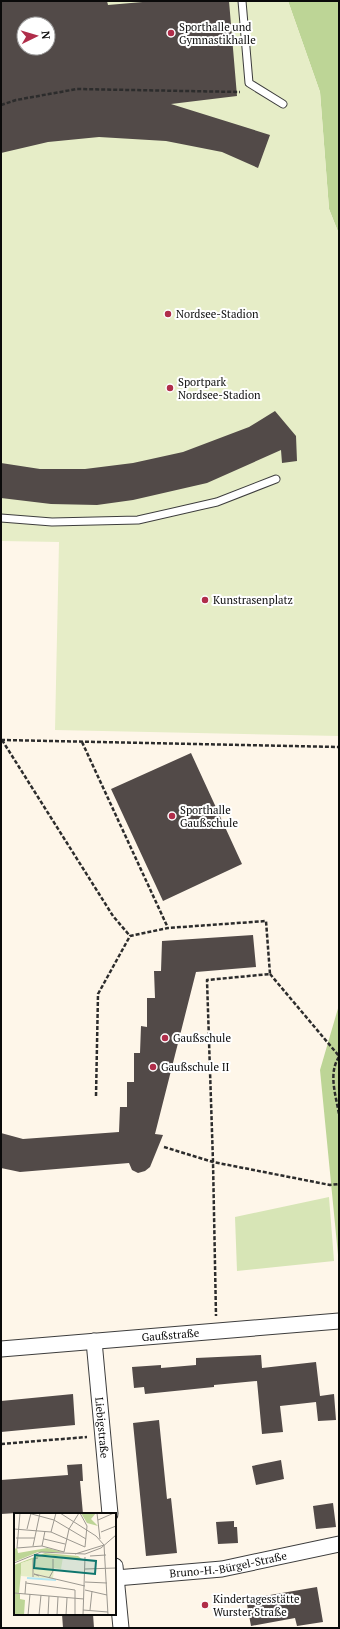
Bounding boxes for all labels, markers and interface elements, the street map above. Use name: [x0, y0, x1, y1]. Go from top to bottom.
north arrow: [16, 16, 56, 56]
place label: Sporthalle und Gymnastikhalle: [179, 20, 256, 47]
marker: Sporthalle und Gymnastikhalle: [166, 28, 176, 38]
text: N: [39, 30, 53, 41]
place label: Nordsee-Stadion: [176, 307, 259, 321]
marker: Nordsee-Stadion: [163, 309, 173, 319]
place label: Sportpark Nordsee-Stadion: [178, 375, 261, 402]
marker: Sportpark Nordsee-Stadion: [165, 383, 175, 393]
place label: Kunstrasenplatz: [213, 593, 293, 607]
marker: Kunstrasenplatz: [200, 595, 210, 605]
place label: Sporthalle Gaußschule: [180, 803, 238, 830]
marker: Sporthalle Gaußschule: [167, 811, 177, 821]
place label: Gaußschule: [173, 1031, 231, 1045]
marker: Gaußschule: [160, 1033, 170, 1043]
place label: Gaußschule II: [161, 1060, 230, 1074]
marker: Gaußschule II: [148, 1062, 158, 1072]
street label: Gaußstraße: [141, 1326, 200, 1344]
street label: Liebigstraße: [92, 1396, 112, 1459]
inset map: [14, 1513, 116, 1615]
street label: Bruno-H.-Bürgel-Straße: [169, 1548, 288, 1580]
place label: Kindertagesstätte Wurster Straße: [213, 1592, 300, 1619]
marker: Kindertagesstätte Wurster Straße: [200, 1600, 210, 1610]

